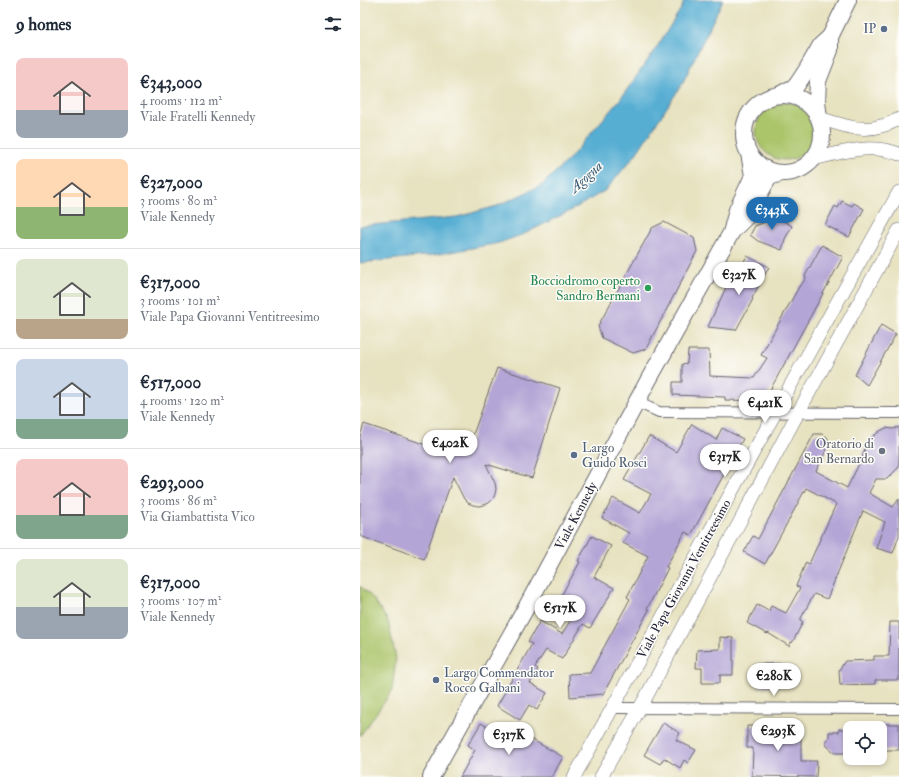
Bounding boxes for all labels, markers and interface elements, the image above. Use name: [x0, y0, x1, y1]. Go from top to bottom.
icon: filters: [322, 13, 344, 35]
text: 9 homes: [16, 14, 71, 35]
place label: IP: [863, 21, 876, 37]
marker: IP: [879, 24, 889, 34]
text: €343,000: [140, 72, 202, 93]
icon: home: [48, 74, 96, 122]
text: 4 rooms · 112 m²: [140, 93, 222, 109]
text: Viale Fratelli Kennedy: [140, 109, 255, 125]
water label: Agogna: [564, 157, 606, 198]
text: €327,000: [140, 172, 203, 193]
icon: home: [48, 175, 96, 223]
text: 3 rooms · 80 m²: [140, 193, 217, 209]
pin: €343K: [744, 197, 800, 231]
text: €343K: [755, 202, 789, 218]
text: Viale Kennedy: [140, 209, 215, 225]
pin: €327K: [711, 262, 767, 296]
text: €327K: [722, 267, 756, 283]
text: €317,000: [140, 272, 200, 293]
place label: Bocciodromo coperto Sandro Bermani: [530, 273, 641, 304]
icon: home: [48, 275, 96, 323]
marker: Bocciodromo coperto Sandro Bermani: [643, 283, 653, 293]
text: 3 rooms · 101 m²: [140, 293, 220, 309]
text: Viale Papa Giovanni Ventitreesimo: [140, 309, 320, 325]
text: €517,000: [140, 372, 201, 393]
icon: home: [48, 375, 96, 423]
pin: €421K: [737, 390, 793, 424]
text: 4 rooms · 120 m²: [140, 393, 224, 409]
text: €421K: [748, 395, 782, 411]
text: Viale Kennedy: [140, 409, 215, 425]
pin: €402K: [422, 430, 478, 464]
text: €402K: [432, 435, 468, 451]
place label: Oratorio di San Bernardo: [804, 436, 875, 467]
place label: Largo Guido Rosci: [582, 440, 648, 471]
pin: €317K: [697, 444, 753, 478]
marker: Oratorio di San Bernardo: [877, 446, 887, 456]
text: €317K: [709, 449, 741, 465]
marker: Largo Guido Rosci: [569, 450, 579, 460]
text: €293,000: [140, 472, 204, 493]
icon: home: [48, 475, 96, 523]
street label: Viale Kennedy: [551, 479, 602, 553]
text: 3 rooms · 86 m²: [140, 493, 217, 509]
street label: Viale Papa Giovanni Ventitreesimo: [633, 497, 735, 662]
text: Via Giambattista Vico: [140, 509, 255, 525]
text: €317,000: [140, 572, 200, 593]
icon: home: [48, 575, 96, 623]
text: 3 rooms · 107 m²: [140, 593, 221, 609]
pin: €517K: [532, 595, 588, 629]
text: €517K: [543, 600, 577, 616]
text: Viale Kennedy: [140, 609, 215, 625]
pin: €280K: [746, 663, 802, 697]
place label: Largo Commendator Rocco Galbani: [444, 665, 554, 696]
text: €280K: [756, 668, 792, 684]
marker: Largo Commendator Rocco Galbani: [431, 675, 441, 685]
pin: €293K: [750, 718, 806, 752]
map controls: [843, 721, 887, 765]
button: locate: [843, 721, 887, 765]
pin: €317K: [481, 722, 537, 756]
text: €293K: [761, 723, 795, 739]
text: €317K: [493, 727, 525, 743]

